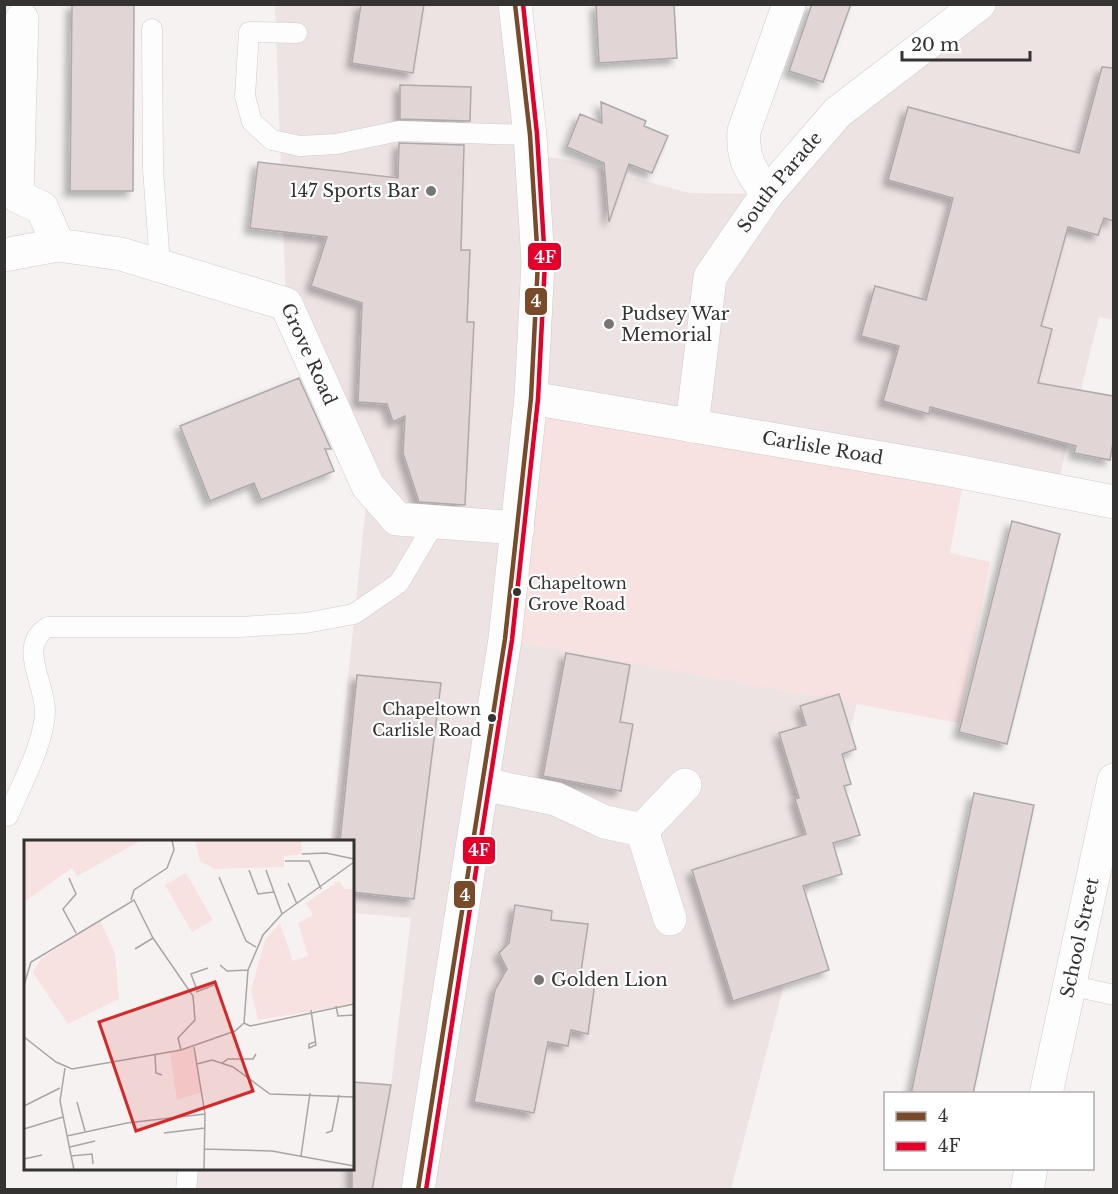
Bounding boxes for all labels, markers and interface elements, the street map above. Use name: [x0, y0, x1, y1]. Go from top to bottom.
scale bar: [902, 24, 1030, 62]
text: 20 m: [911, 34, 959, 56]
street label: South Parade: [733, 127, 827, 237]
place label: 147 Sports Bar: [290, 180, 419, 202]
marker: 147 Sports Bar: [424, 184, 438, 198]
line badge: 4F: [527, 242, 562, 271]
text: 4F: [534, 247, 556, 267]
line badge: 4: [524, 287, 548, 316]
text: 4: [531, 291, 541, 311]
street label: Grove Road: [276, 300, 341, 409]
place label: Pudsey War Memorial: [621, 303, 730, 346]
marker: Pudsey War Memorial: [602, 317, 616, 331]
street label: Carlisle Road: [761, 427, 885, 469]
place label: Chapeltown Grove Road: [528, 573, 627, 614]
marker: Chapeltown Grove Road: [511, 586, 523, 598]
place label: Chapeltown Carlisle Road: [372, 699, 481, 740]
marker: Chapeltown Carlisle Road: [486, 712, 498, 724]
line badge: 4F: [462, 836, 496, 865]
inset map: [24, 840, 354, 1170]
text: 4F: [468, 840, 490, 860]
street label: School Street: [1056, 875, 1104, 1000]
line badge: 4: [453, 880, 476, 909]
text: 4: [460, 885, 470, 905]
place label: Golden Lion: [551, 969, 668, 991]
marker: Golden Lion: [532, 973, 546, 987]
legend: [884, 1092, 1094, 1170]
text: 4: [938, 1105, 949, 1127]
text: 4F: [938, 1135, 961, 1157]

